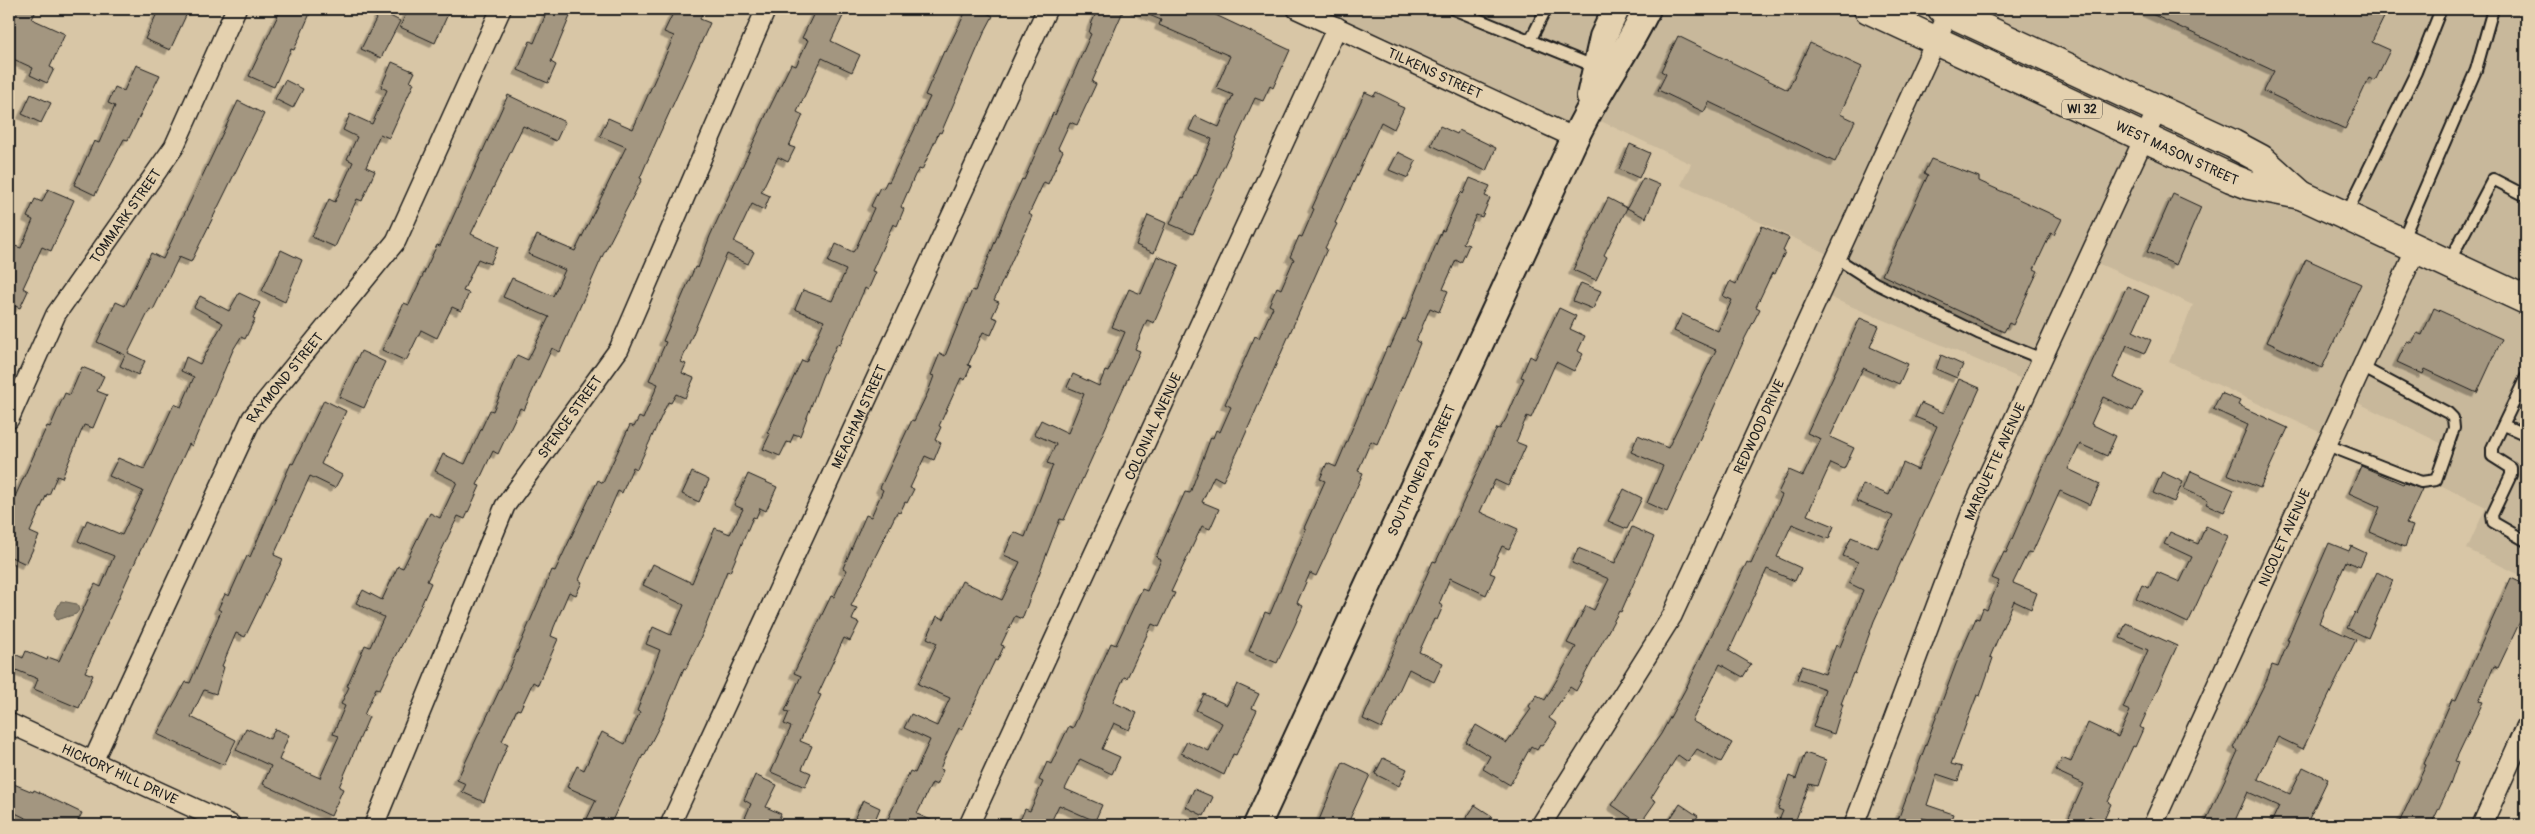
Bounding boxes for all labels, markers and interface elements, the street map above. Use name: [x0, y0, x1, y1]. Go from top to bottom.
street label: TILKENS STREET: [1384, 44, 1485, 103]
road number: WI 32: [2062, 100, 2102, 118]
street label: WEST MASON STREET: [2113, 118, 2241, 189]
street label: TOMMARK STREET: [86, 166, 165, 267]
street label: RAYMOND STREET: [243, 329, 327, 425]
street label: MEACHAM STREET: [828, 362, 891, 471]
street label: COLONIAL AVENUE: [1121, 370, 1185, 483]
street label: SPENCE STREET: [534, 372, 606, 462]
street label: REDWOOD DRIVE: [1730, 377, 1788, 477]
street label: MARQUETTE AVENUE: [1961, 400, 2030, 523]
street label: SOUTH ONEIDA STREET: [1384, 402, 1460, 539]
street label: NICOLET AVENUE: [2255, 486, 2314, 589]
street label: HICKORY HILL DRIVE: [59, 740, 181, 808]

